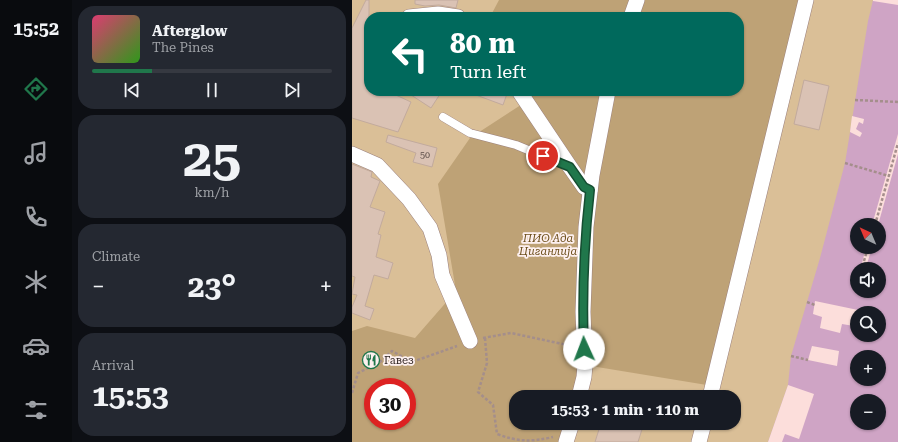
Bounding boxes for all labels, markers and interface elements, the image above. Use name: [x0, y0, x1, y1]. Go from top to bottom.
text: 15:52: [13, 18, 59, 39]
text: Afterglow: [152, 22, 227, 40]
text: 80 m: [450, 27, 515, 60]
icon: left: [384, 28, 436, 80]
text: The Pines: [152, 40, 214, 55]
text: Turn left: [450, 61, 526, 82]
icon: directions: [22, 75, 50, 103]
icon: previous: [121, 79, 143, 101]
icon: pause: [201, 79, 223, 101]
icon: next: [281, 79, 303, 101]
text: 25: [183, 128, 241, 189]
icon: music: [22, 139, 50, 167]
pin: [526, 139, 560, 173]
icon: arrive: [532, 145, 554, 167]
house number: 50: [420, 150, 430, 160]
text: km/h: [195, 185, 229, 200]
icon: phone: [22, 203, 50, 231]
north arrow: [850, 218, 886, 254]
map controls: [850, 218, 886, 430]
park label: ПИО Ада Циганлија: [518, 232, 577, 258]
text: Climate: [92, 249, 140, 264]
button: sound: [850, 262, 886, 298]
icon: climate: [22, 268, 50, 296]
text: 23°: [188, 269, 236, 304]
text: −: [92, 274, 104, 299]
text: +: [320, 274, 332, 299]
button: search: [850, 306, 886, 342]
position arrow: [563, 328, 605, 370]
icon: car: [22, 332, 50, 360]
restaurant icon: Гавез: [361, 350, 381, 370]
button: +: [850, 350, 886, 386]
place label: Гавез: [384, 354, 414, 367]
text: Arrival: [92, 358, 134, 373]
text: 15:53: [92, 378, 169, 413]
speed limit sign: 30: [364, 378, 416, 430]
button: −: [850, 394, 886, 430]
icon: filters: [22, 396, 50, 424]
text: 15:53 · 1 min · 110 m: [551, 401, 699, 419]

